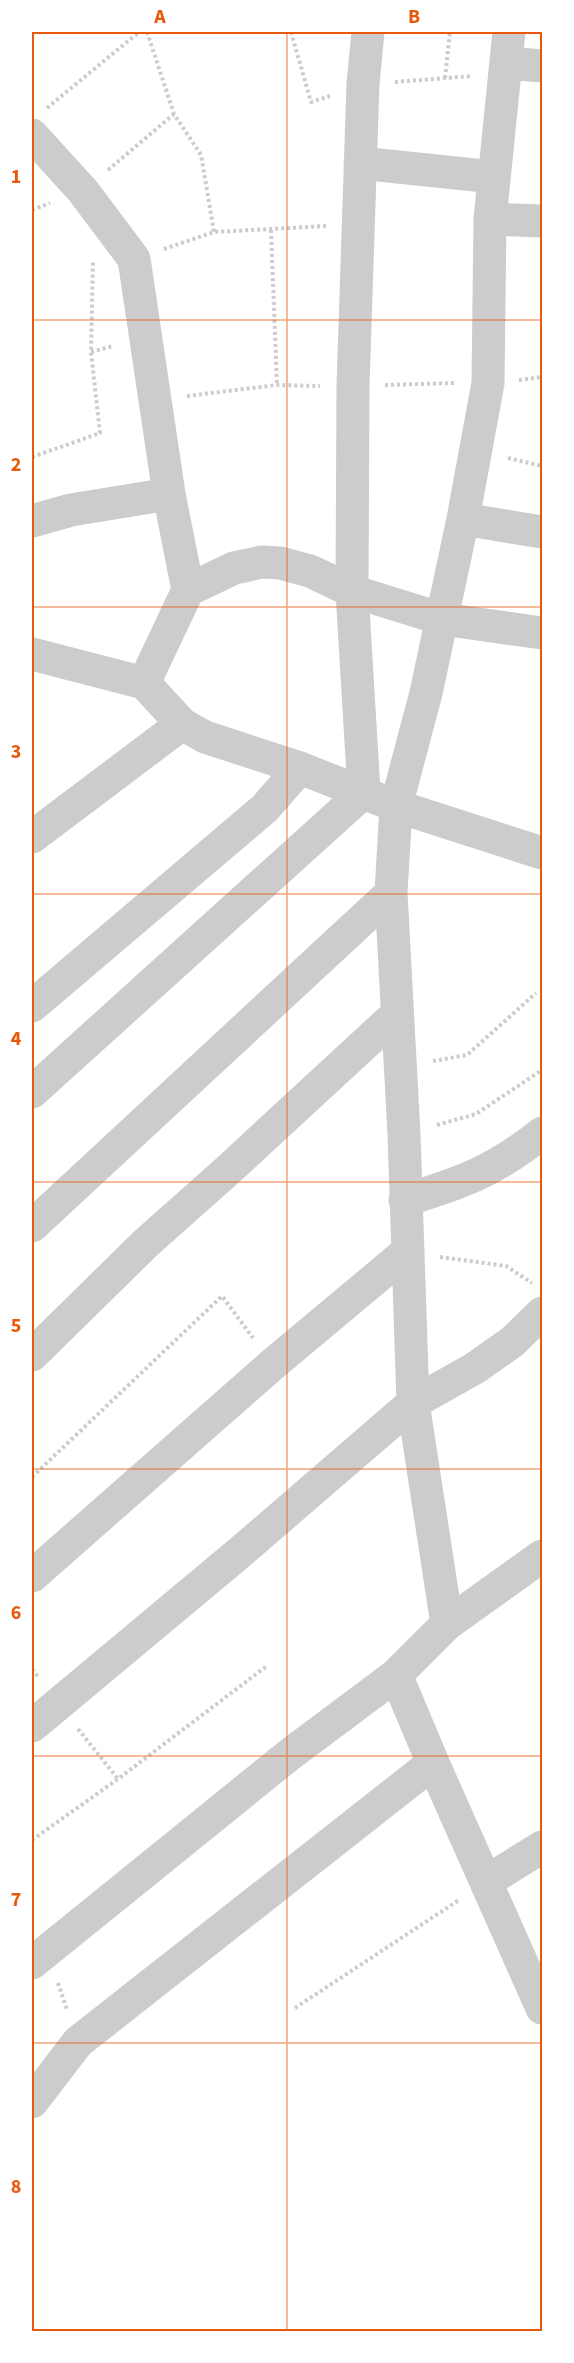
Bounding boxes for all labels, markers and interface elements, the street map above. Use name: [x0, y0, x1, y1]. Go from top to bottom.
text: A: [153, 3, 166, 31]
text: B: [408, 3, 420, 31]
text: 1: [11, 163, 21, 191]
text: 2: [11, 451, 21, 479]
text: 3: [11, 738, 21, 766]
text: 4: [11, 1025, 22, 1053]
text: 5: [11, 1312, 21, 1340]
text: 6: [11, 1599, 21, 1627]
text: 7: [11, 1886, 21, 1914]
text: 8: [11, 2173, 21, 2201]

